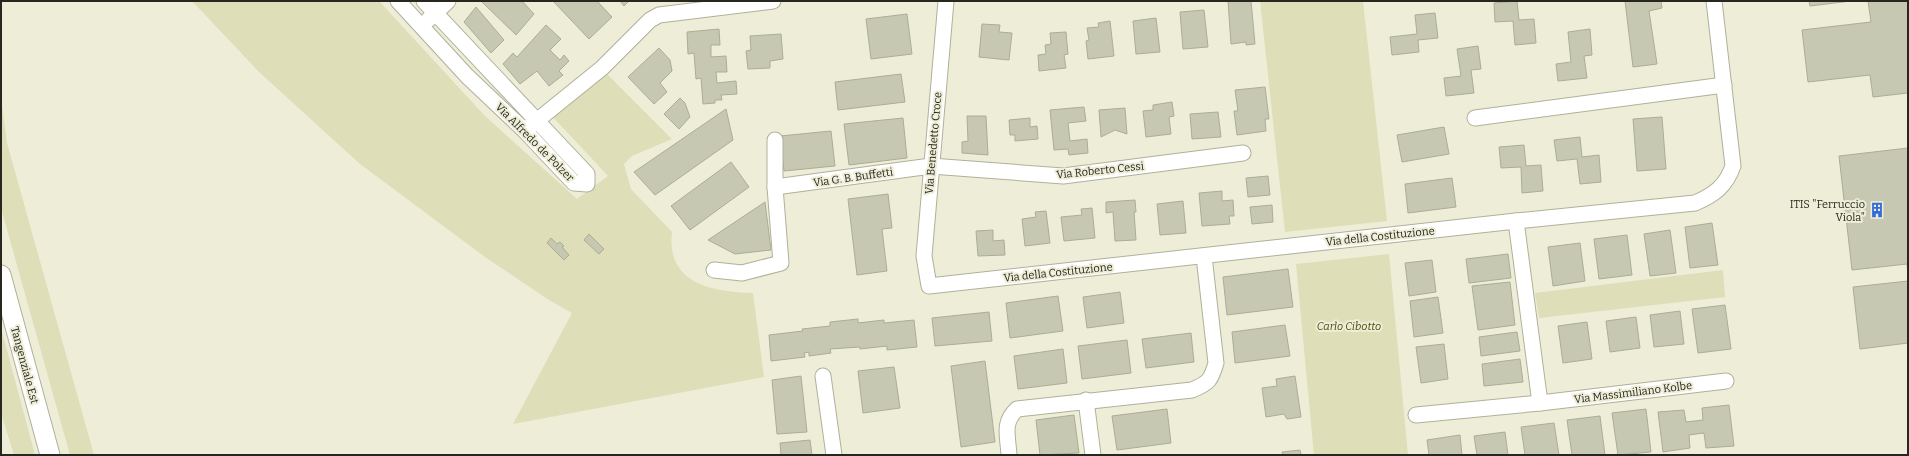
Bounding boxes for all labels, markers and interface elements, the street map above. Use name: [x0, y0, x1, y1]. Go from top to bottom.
street label: Via Benedetto Croce: [923, 91, 944, 195]
street label: Via Alfredo de Polzer: [493, 100, 577, 184]
street label: Via Roberto Cessi: [1056, 159, 1145, 182]
street label: Via G. B. Buffetti: [812, 165, 895, 190]
place label: ITIS "Ferruccio Viola": [1790, 198, 1865, 224]
building icon: ITIS "Ferruccio Viola": [1868, 201, 1886, 219]
street label: Via della Costituzione: [1325, 224, 1435, 249]
street label: Via della Costituzione: [1003, 260, 1113, 285]
park label: Carlo Cibotto: [1317, 320, 1381, 333]
street label: Tangenziale Est: [8, 325, 41, 405]
street label: Via Massimiliano Kolbe: [1573, 379, 1693, 406]

